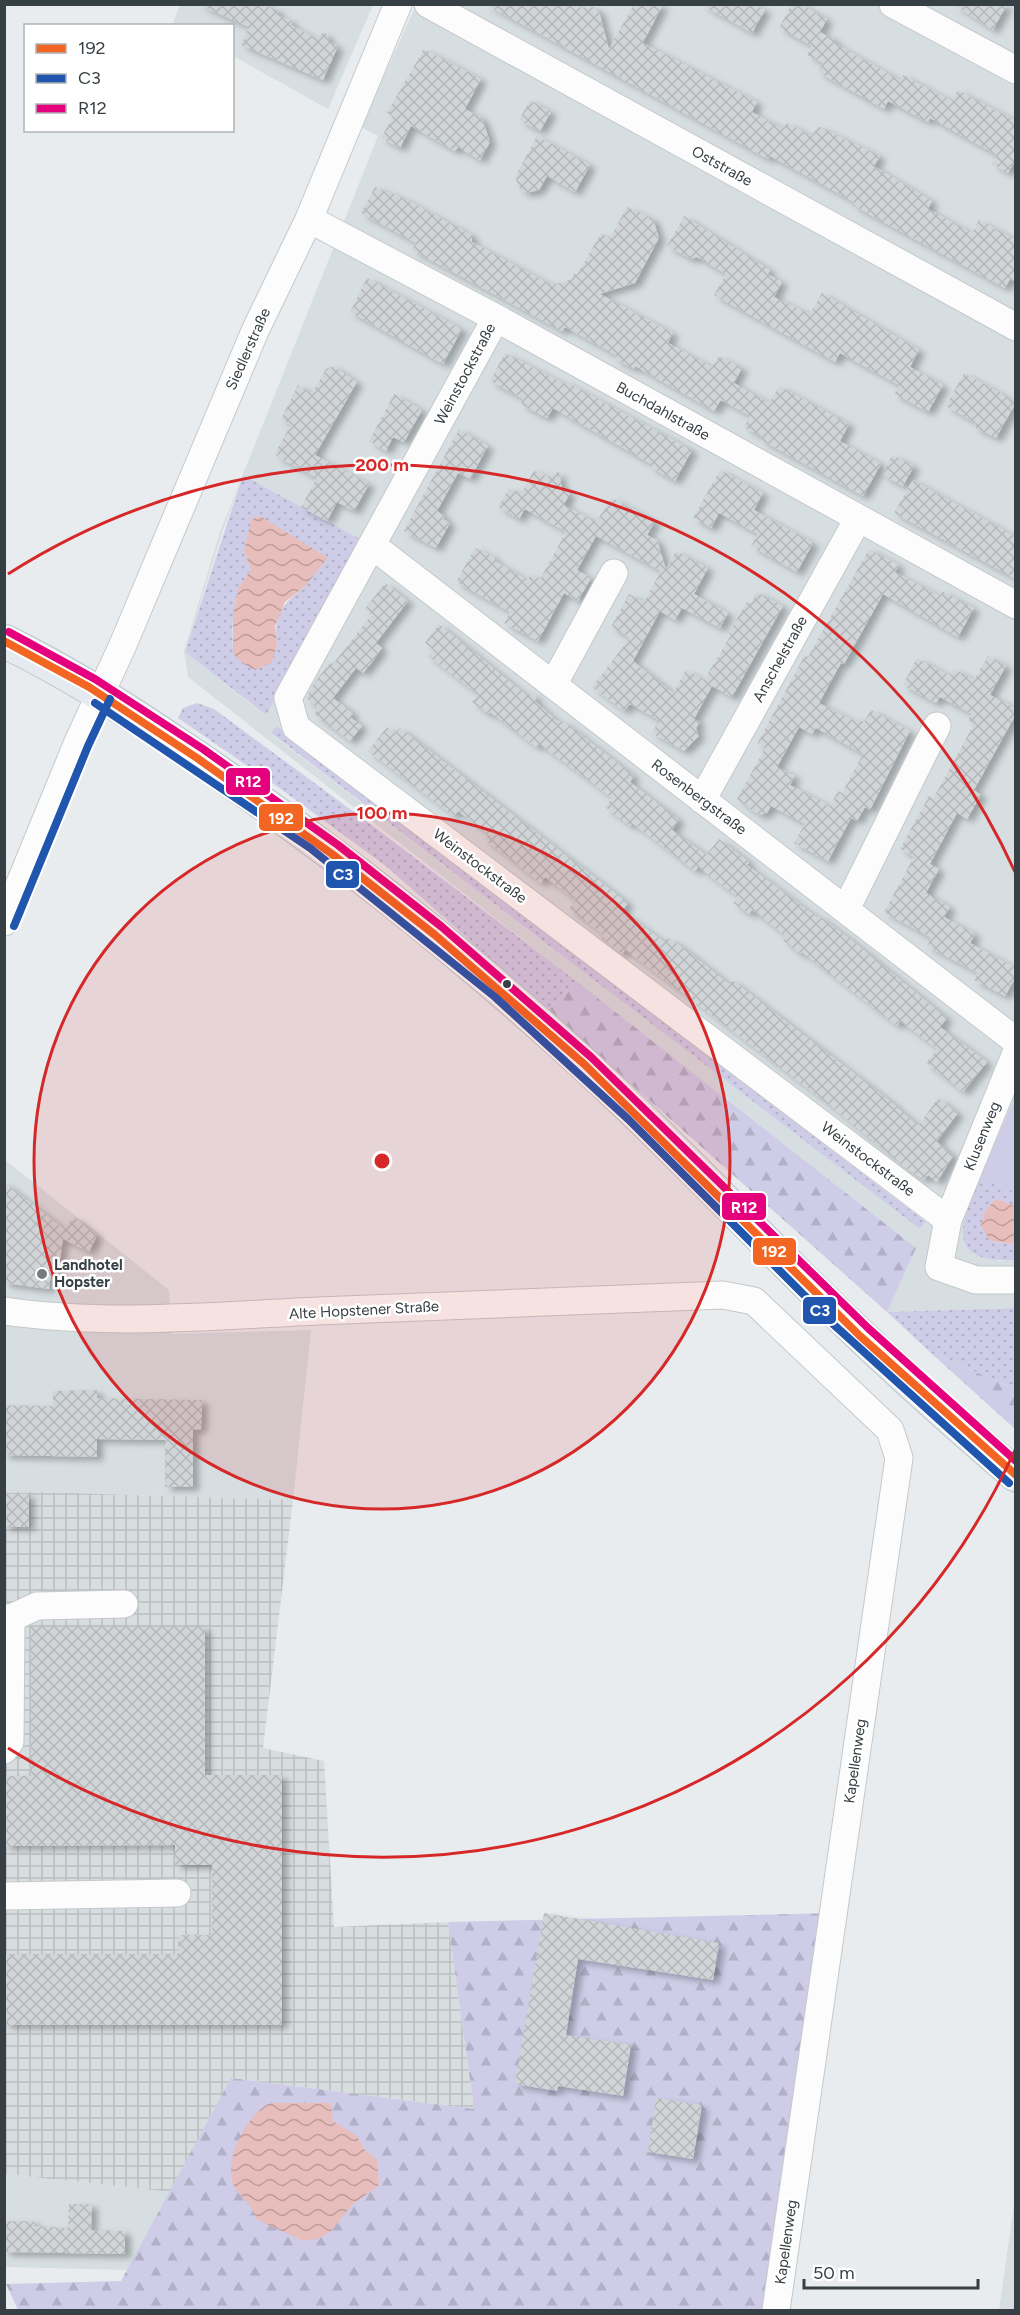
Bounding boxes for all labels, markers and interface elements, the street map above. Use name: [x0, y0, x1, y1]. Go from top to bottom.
legend: [24, 24, 234, 132]
text: 192: [78, 37, 106, 59]
text: C3: [78, 67, 101, 89]
text: R12: [78, 97, 107, 119]
street label: Oststraße: [689, 142, 755, 190]
street label: Siedlerstraße: [222, 305, 274, 393]
street label: Weinstockstraße: [431, 320, 499, 428]
street label: Buchdahlstraße: [613, 378, 713, 444]
text: 200 m: [355, 454, 409, 476]
street label: Anschelstraße: [749, 613, 811, 705]
street label: Rosenbergstraße: [648, 755, 750, 839]
line badge: R12: [225, 767, 271, 796]
text: R12: [235, 772, 261, 791]
text: 100 m: [357, 802, 407, 824]
line badge: 192: [258, 803, 304, 832]
text: 192: [268, 809, 294, 828]
street label: Weinstockstraße: [430, 825, 530, 907]
line badge: C3: [325, 860, 360, 889]
text: C3: [333, 865, 353, 884]
unlabelled marker: [501, 978, 513, 990]
street label: Klusenweg: [960, 1099, 1004, 1173]
street label: Weinstockstraße: [818, 1118, 918, 1200]
centre of rings: [372, 1151, 392, 1171]
line badge: R12: [721, 1192, 767, 1221]
text: R12: [731, 1198, 757, 1217]
line badge: 192: [752, 1237, 797, 1266]
text: 192: [761, 1242, 787, 1261]
place label: Landhotel Hopster: [54, 1256, 123, 1291]
marker: Landhotel Hopster: [35, 1267, 49, 1281]
line badge: C3: [802, 1296, 837, 1325]
street label: Alte Hopstener Straße: [289, 1297, 439, 1323]
text: C3: [810, 1301, 830, 1320]
street label: Kapellenweg: [840, 1717, 870, 1805]
street label: Kapellenweg: [771, 2198, 801, 2286]
scale bar: [804, 2252, 978, 2290]
text: 50 m: [813, 2262, 855, 2284]

